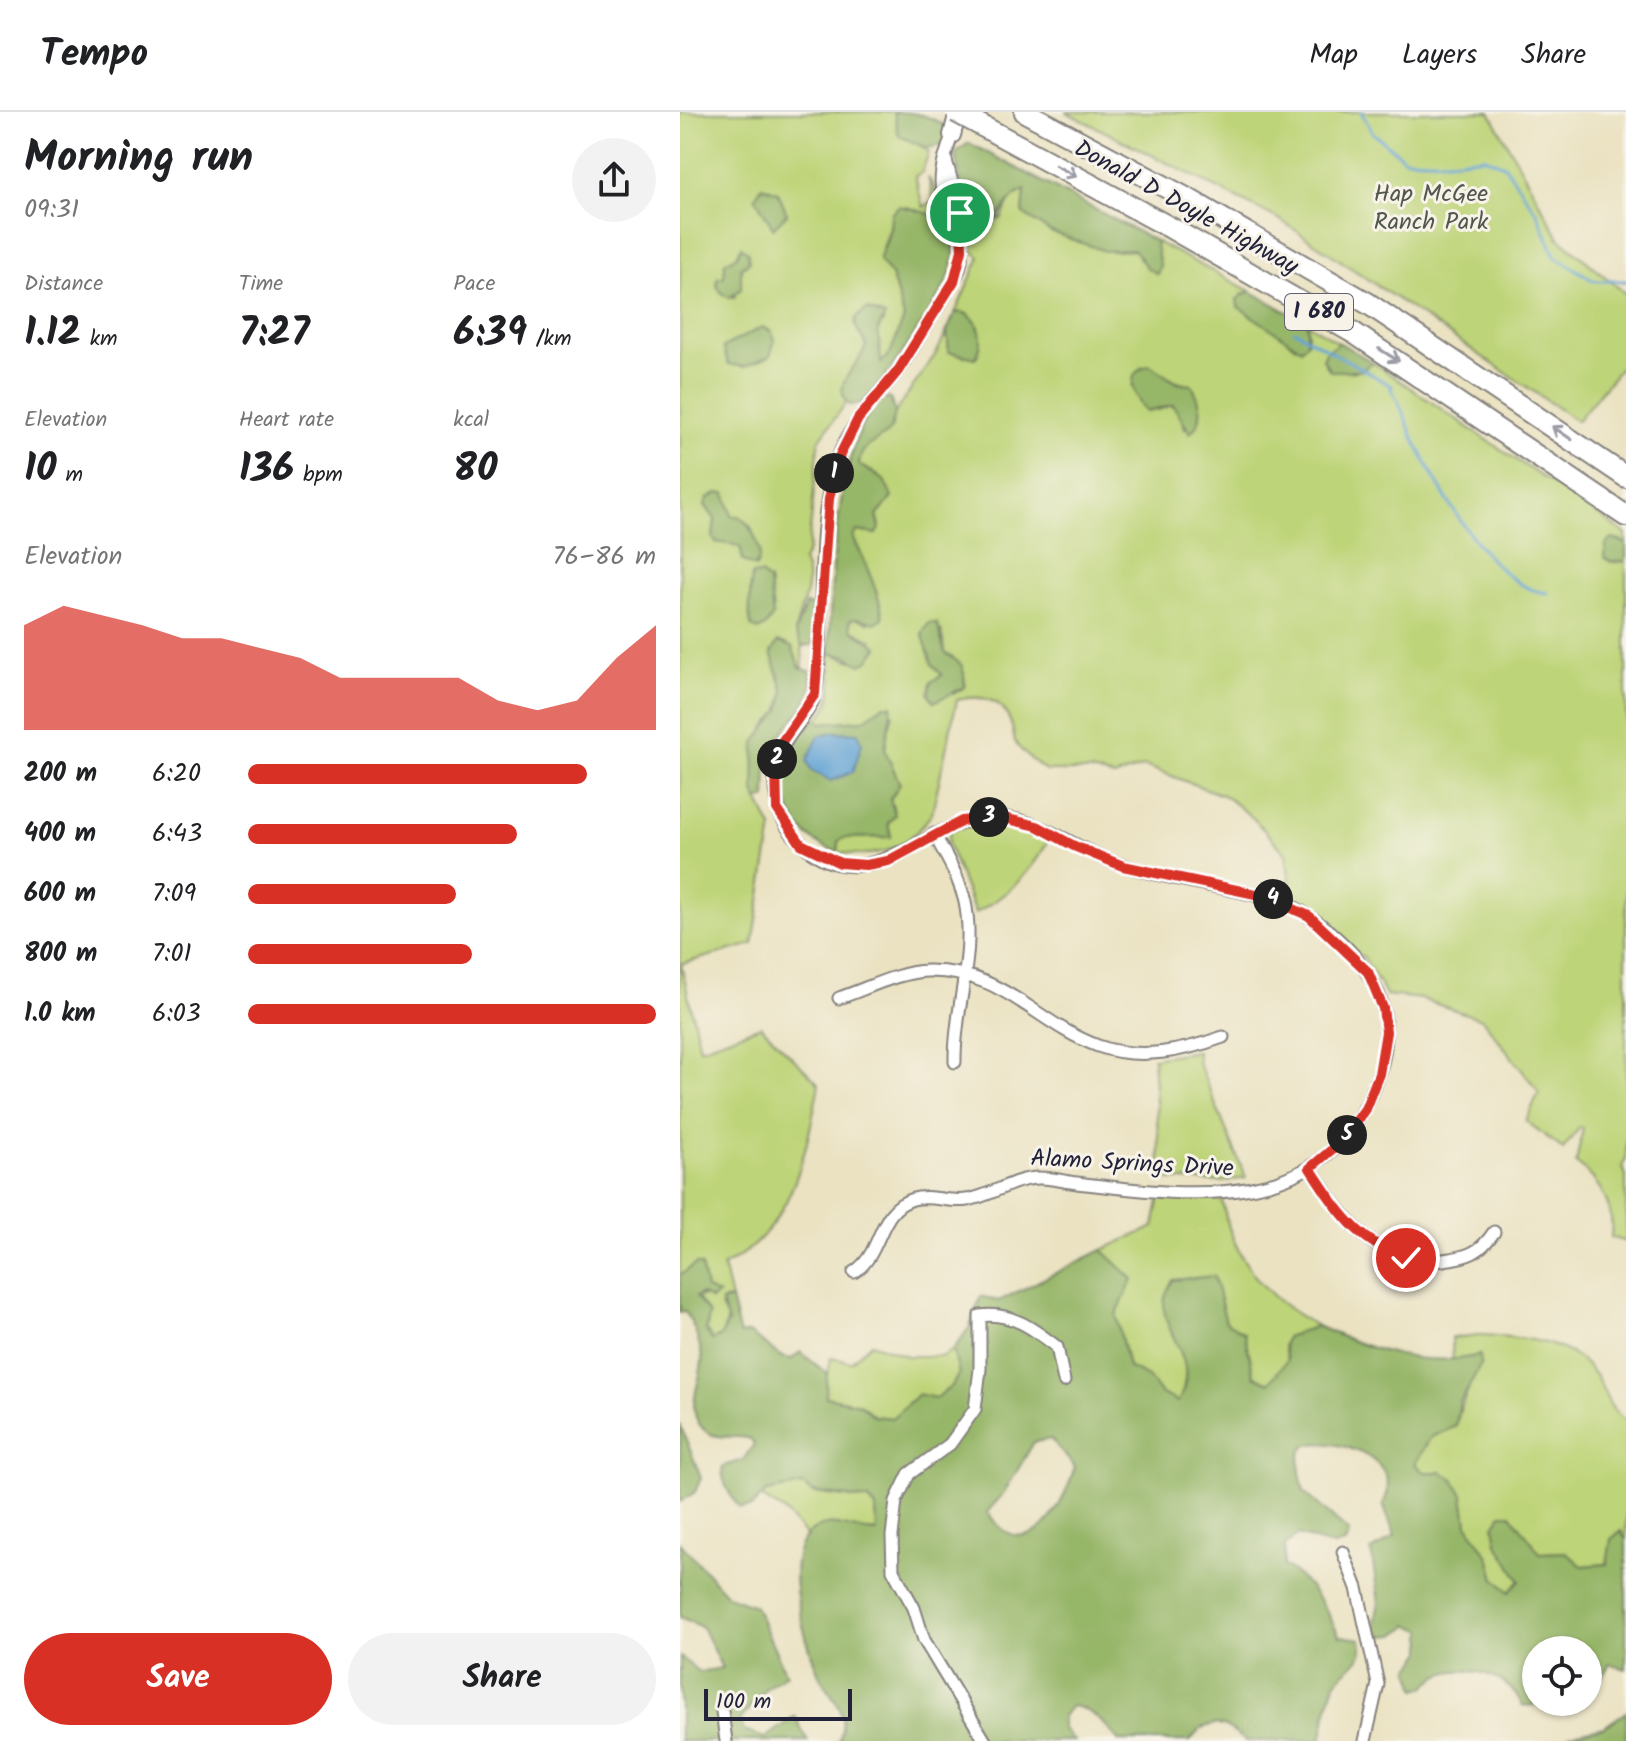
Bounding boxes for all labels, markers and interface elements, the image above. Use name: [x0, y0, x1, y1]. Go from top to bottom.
text: Tempo: [40, 25, 148, 85]
text: Map: [1309, 33, 1358, 78]
text: Layers: [1402, 33, 1477, 78]
text: Share: [1521, 33, 1586, 78]
text: Morning run: [24, 124, 253, 194]
street label: Donald D Doyle Highway: [1067, 130, 1306, 286]
button: share: [572, 138, 656, 222]
one-way arrow: [1053, 163, 1077, 179]
park label: Hap McGee Ranch Park: [1374, 175, 1489, 242]
pin: [926, 179, 994, 247]
text: 09:31: [24, 189, 79, 231]
icon: arrive: [938, 191, 982, 235]
text: Distance: [24, 267, 103, 302]
text: Time: [239, 267, 283, 302]
text: Pace: [453, 267, 495, 302]
road number: I 680: [1285, 294, 1353, 330]
text: 1.12: [24, 302, 81, 366]
text: 7:27: [239, 302, 310, 366]
text: 6:39: [453, 302, 527, 366]
text: km: [81, 322, 118, 357]
text: /km: [527, 322, 571, 357]
one-way arrow: [1377, 347, 1400, 363]
text: Elevation: [24, 403, 107, 438]
text: Heart rate: [239, 403, 334, 438]
text: kcal: [453, 403, 489, 438]
one-way arrow: [1551, 425, 1573, 441]
text: 10: [24, 438, 57, 502]
text: 136: [239, 438, 294, 502]
text: 80: [453, 438, 497, 502]
pin: 1: [814, 453, 854, 493]
text: 1: [831, 455, 837, 490]
text: m: [57, 458, 83, 493]
text: bpm: [294, 458, 343, 493]
text: Elevation: [24, 536, 122, 578]
text: 76–86 m: [552, 536, 656, 578]
pin: 2: [757, 739, 797, 779]
text: 2: [771, 741, 783, 776]
text: 200 m: [24, 753, 97, 795]
text: 6:20: [152, 753, 201, 795]
pin: 3: [969, 797, 1009, 837]
text: 3: [983, 799, 995, 834]
text: 400 m: [24, 813, 96, 855]
text: 6:43: [152, 813, 202, 855]
text: 600 m: [24, 873, 96, 915]
text: 7:09: [152, 873, 196, 915]
pin: 4: [1253, 879, 1293, 919]
text: 4: [1267, 881, 1279, 916]
text: 800 m: [24, 933, 97, 975]
text: 7:01: [152, 933, 192, 975]
text: 1.0 km: [24, 993, 95, 1035]
text: 6:03: [152, 993, 201, 1035]
pin: 5: [1327, 1115, 1367, 1155]
text: 5: [1341, 1117, 1353, 1152]
street label: Alamo Springs Drive: [1029, 1139, 1235, 1189]
pin: [1372, 1224, 1440, 1292]
icon: check: [1384, 1236, 1428, 1280]
button: Save: [24, 1633, 332, 1725]
button: Share: [348, 1633, 656, 1725]
map controls: [1522, 1636, 1602, 1716]
button: locate: [1522, 1636, 1602, 1716]
scale bar: [704, 1685, 852, 1721]
text: 100 m: [716, 1685, 771, 1720]

